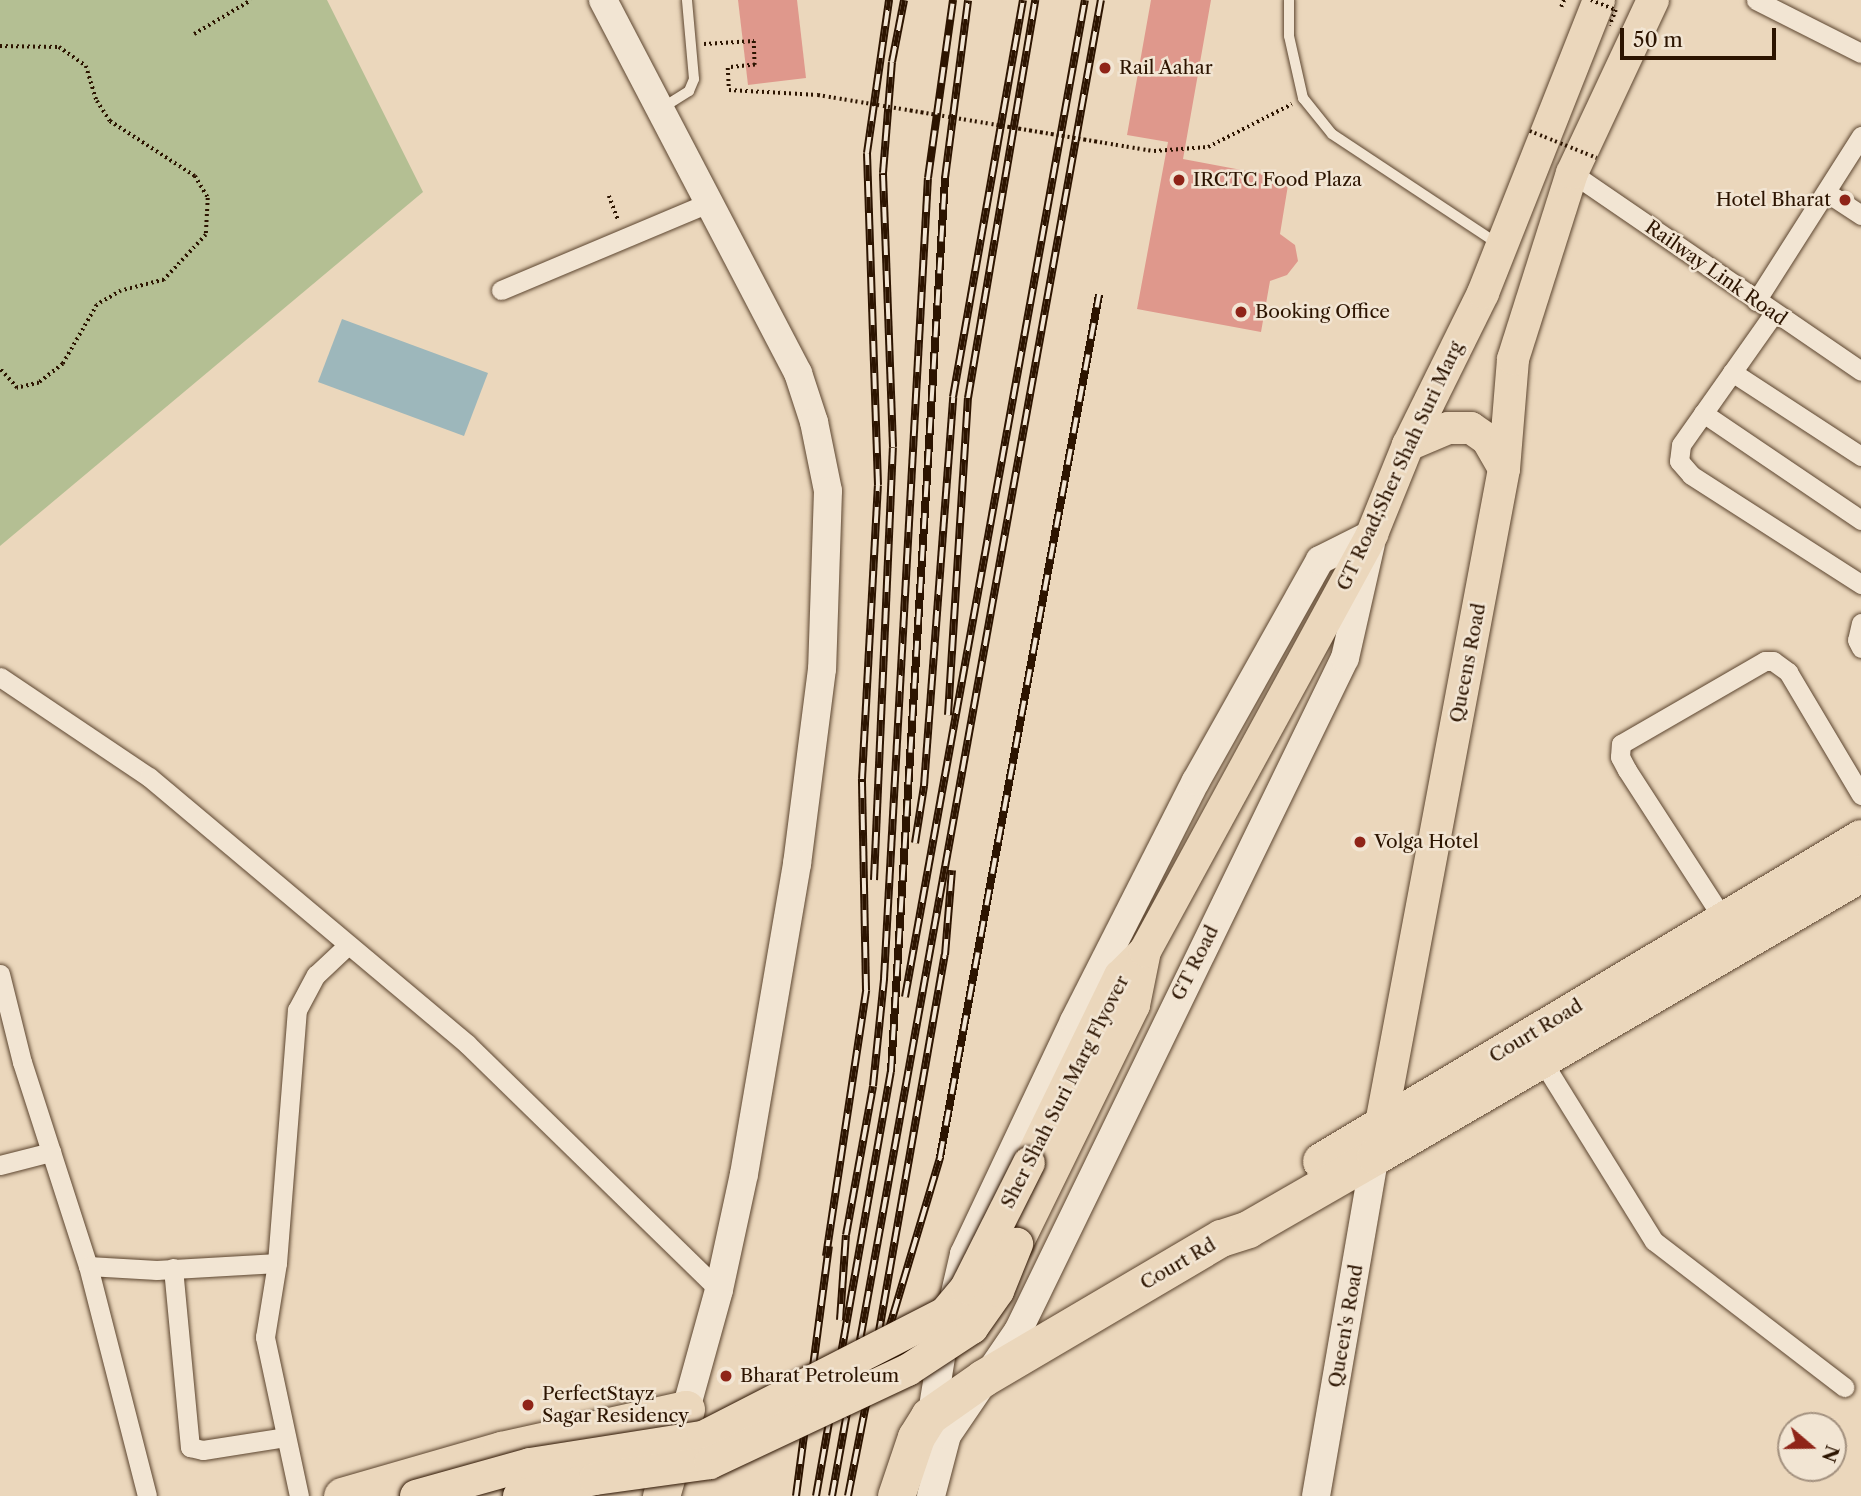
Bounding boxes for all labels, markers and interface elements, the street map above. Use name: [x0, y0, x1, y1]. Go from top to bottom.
scale bar: [1623, 14, 1779, 58]
text: 50 m: [1633, 27, 1683, 52]
place label: Rail Aahar: [1119, 57, 1213, 79]
marker: Rail Aahar: [1097, 60, 1113, 76]
place label: IRCTC Food Plaza: [1193, 169, 1362, 191]
marker: IRCTC Food Plaza: [1171, 172, 1187, 188]
place label: Hotel Bharat: [1716, 189, 1831, 211]
marker: Hotel Bharat: [1837, 192, 1853, 208]
street label: Railway Link Road: [1640, 215, 1792, 331]
place label: Booking Office: [1255, 301, 1390, 323]
marker: Booking Office: [1233, 304, 1249, 320]
street label: GT Road;Sher Shah Suri Marg: [1332, 337, 1468, 595]
street label: Queens Road: [1445, 601, 1491, 725]
place label: Volga Hotel: [1374, 831, 1479, 853]
marker: Volga Hotel: [1352, 834, 1368, 850]
street label: GT Road: [1166, 921, 1224, 1005]
street label: Sher Shah Suri Marg Flyover: [996, 972, 1134, 1212]
street label: Court Road: [1485, 994, 1587, 1068]
street label: Court Rd: [1136, 1233, 1220, 1295]
street label: Queen's Road: [1324, 1263, 1368, 1389]
place label: Bharat Petroleum: [740, 1365, 899, 1387]
marker: Bharat Petroleum: [718, 1368, 734, 1384]
place label: PerfectStayz Sagar Residency: [542, 1383, 689, 1427]
marker: PerfectStayz Sagar Residency: [520, 1397, 536, 1413]
north arrow: [1777, 1412, 1847, 1482]
text: N: [1817, 1442, 1844, 1465]

